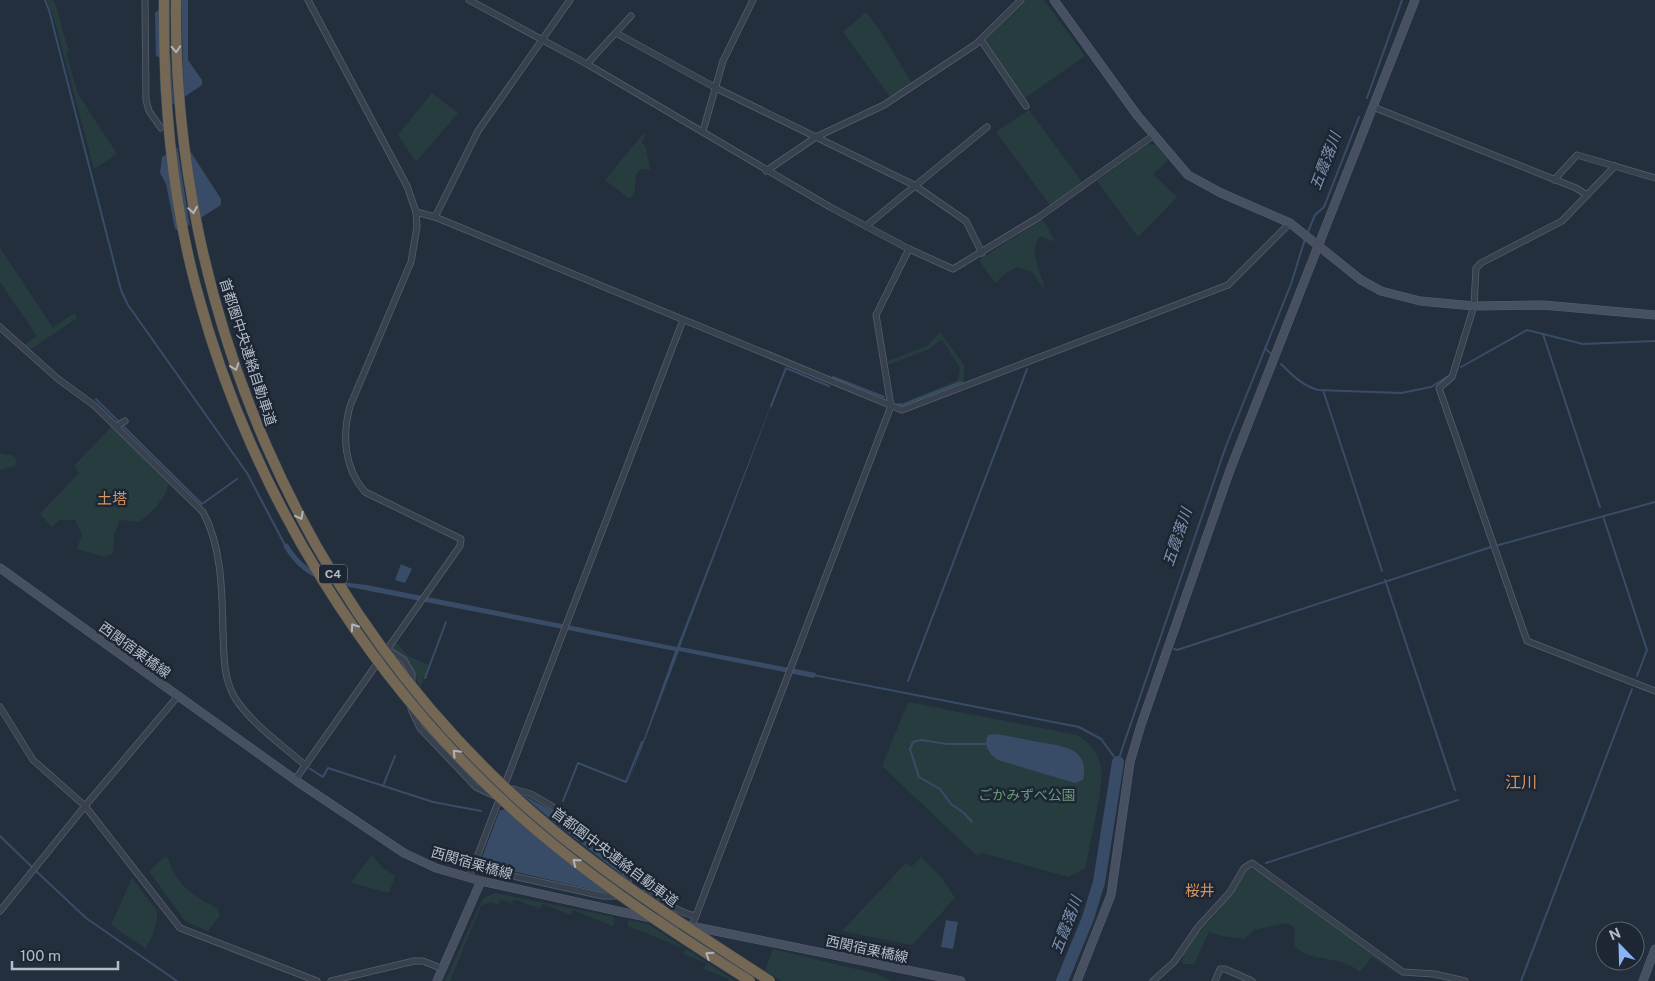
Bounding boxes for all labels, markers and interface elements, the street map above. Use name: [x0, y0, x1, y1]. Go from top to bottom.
one-way arrow: [171, 45, 182, 53]
water label: 五霞落川: [1306, 128, 1344, 192]
one-way arrow: [188, 206, 198, 215]
street label: 首都圏中央連絡自動車道: [217, 276, 279, 428]
one-way arrow: [229, 362, 239, 371]
district label: 土塔: [97, 490, 127, 507]
water label: 五霞落川: [1159, 504, 1195, 568]
one-way arrow: [294, 511, 304, 520]
road number: C4: [319, 564, 347, 584]
street label: 西関宿栗橋線: [96, 619, 174, 681]
one-way arrow: [351, 623, 360, 632]
one-way arrow: [453, 749, 462, 758]
district label: 江川: [1505, 773, 1537, 792]
park label: ごかみずべ公園: [978, 787, 1076, 803]
street label: 首都圏中央連絡自動車道: [549, 804, 681, 910]
street label: 西関宿栗橋線: [429, 844, 515, 882]
one-way arrow: [572, 859, 581, 868]
district label: 桜井: [1185, 882, 1215, 899]
water label: 五霞落川: [1047, 892, 1085, 956]
north arrow: [1595, 921, 1645, 971]
text: N: [1607, 925, 1623, 944]
street label: 西関宿栗橋線: [824, 932, 910, 966]
scale bar: [12, 938, 119, 970]
text: 100 m: [20, 947, 61, 964]
one-way arrow: [705, 952, 715, 961]

